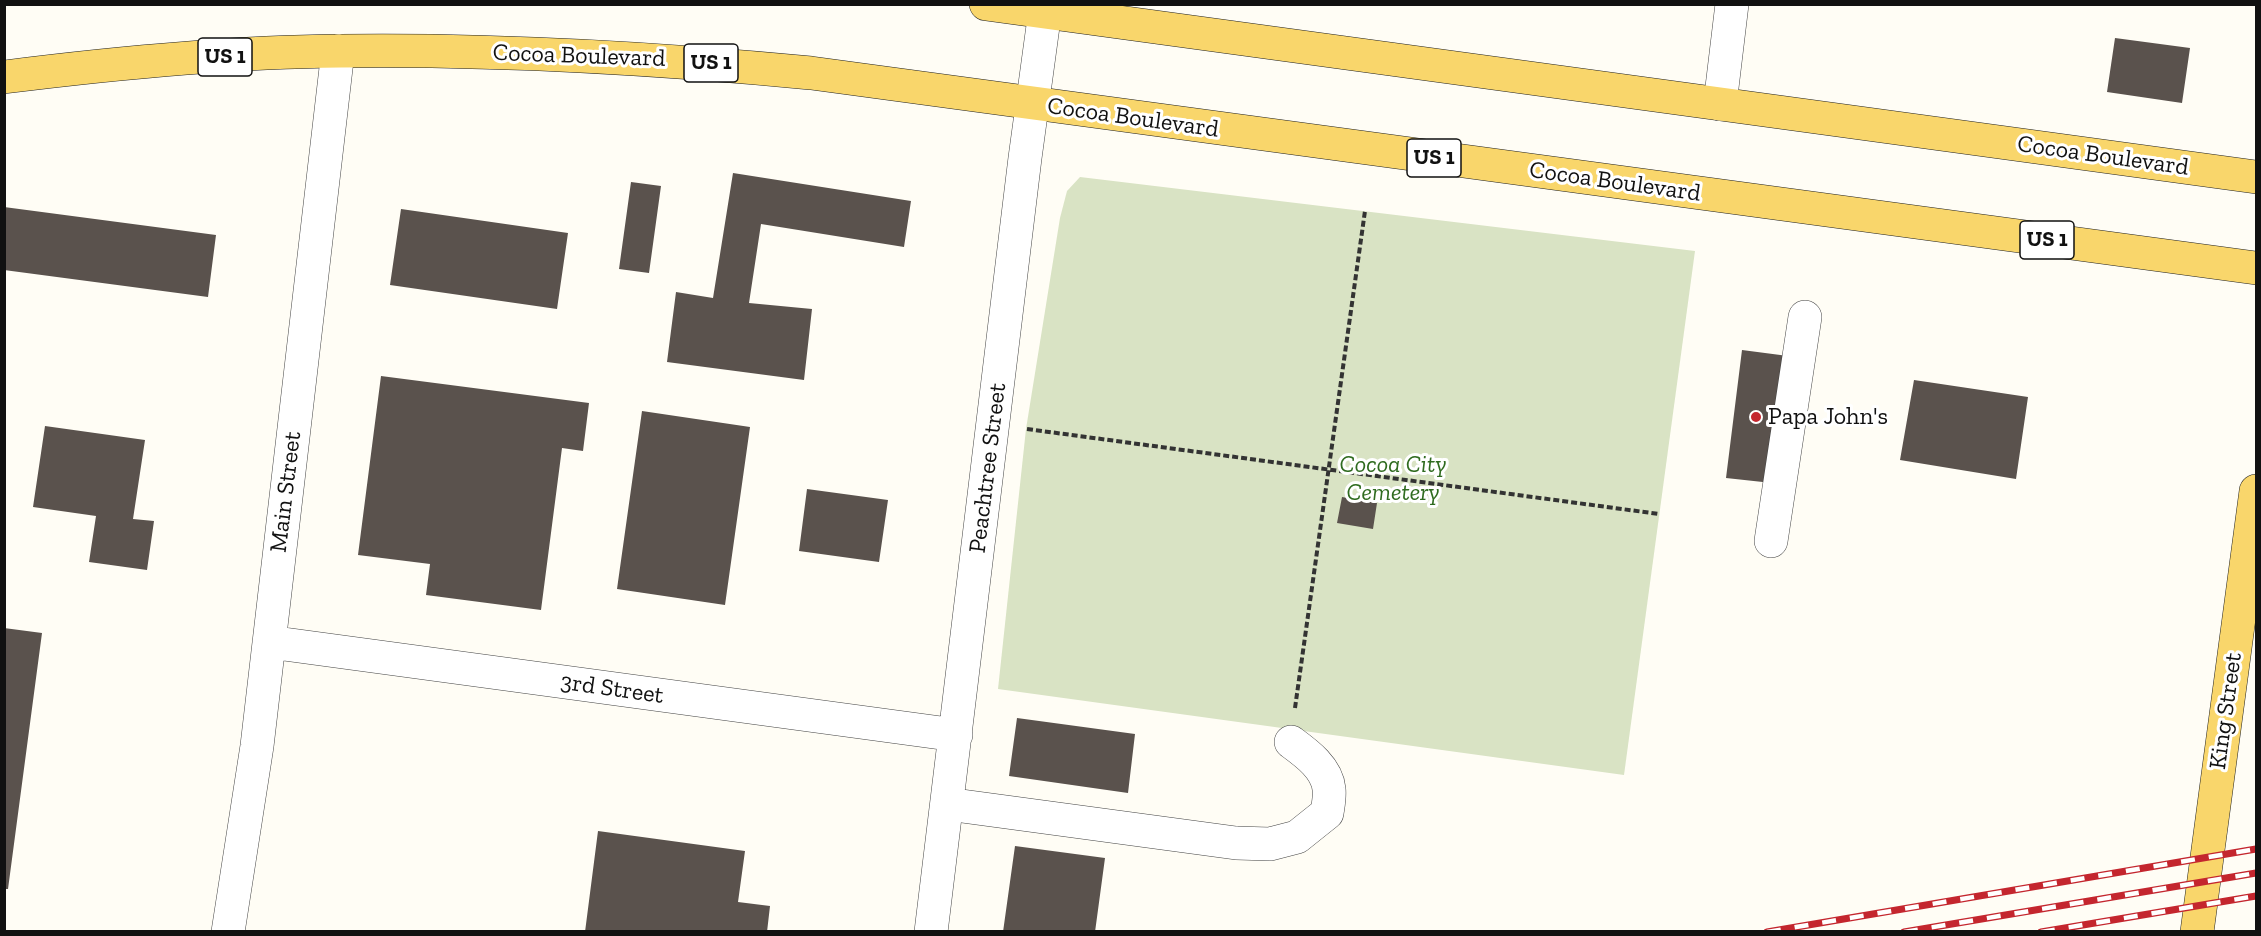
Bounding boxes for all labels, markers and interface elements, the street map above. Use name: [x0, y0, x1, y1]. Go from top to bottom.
road number: US 1: [198, 38, 252, 76]
street label: Cocoa Boulevard: [492, 39, 666, 73]
road number: US 1: [684, 44, 738, 82]
street label: Cocoa Boulevard: [1045, 92, 1221, 144]
street label: Cocoa Boulevard: [2015, 130, 2191, 182]
road number: US 1: [1407, 139, 1461, 177]
street label: Cocoa Boulevard: [1527, 156, 1703, 208]
road number: US 1: [2020, 221, 2074, 259]
street label: Peachtree Street: [963, 381, 1013, 555]
place label: Papa John's: [1768, 403, 1888, 431]
marker: Papa John's: [1749, 410, 1763, 424]
street label: Main Street: [264, 430, 308, 554]
park label: Cocoa City Cemetery: [1340, 451, 1446, 507]
street label: King Street: [2204, 651, 2248, 771]
street label: 3rd Street: [559, 668, 665, 710]

